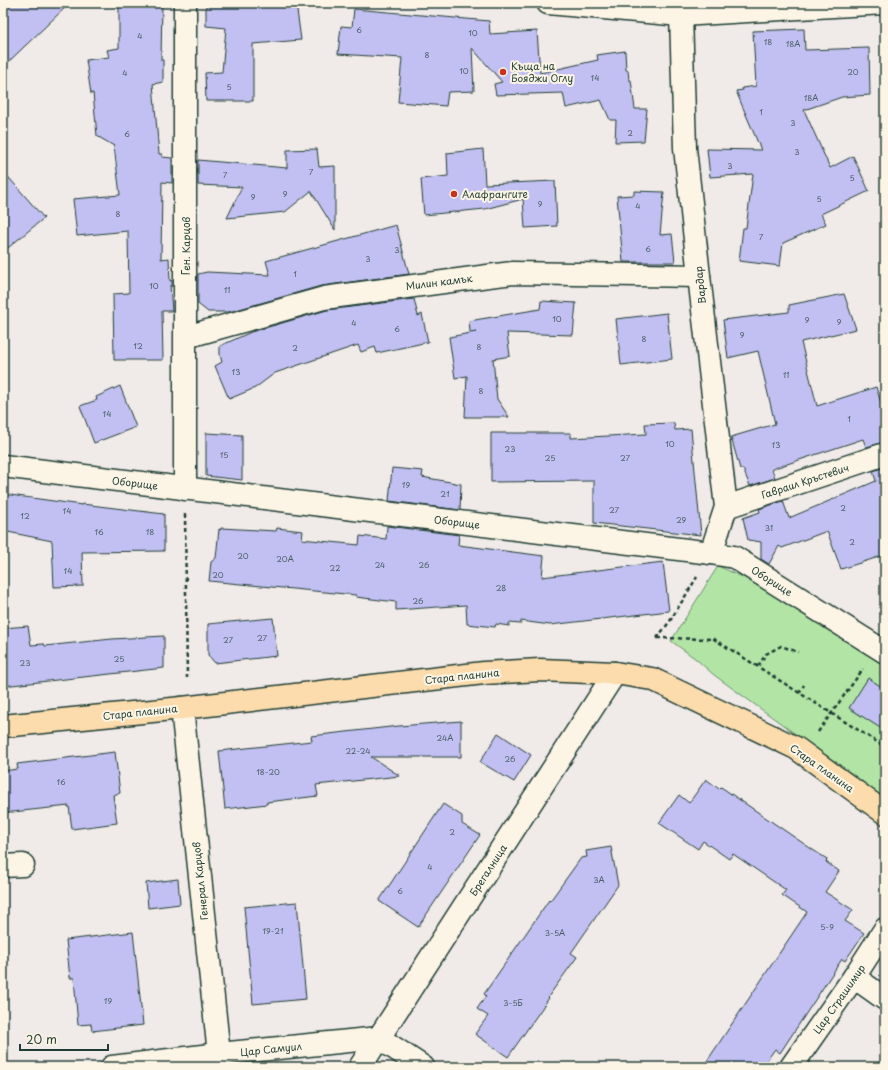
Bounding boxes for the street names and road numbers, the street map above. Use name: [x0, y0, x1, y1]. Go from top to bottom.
street label: Ген. Карцов: [178, 217, 193, 275]
street label: Вардар: [690, 265, 709, 305]
street label: Милин камък: [405, 270, 473, 293]
street label: Гавраил Кръстевич: [759, 459, 851, 502]
street label: Оборище: [111, 472, 159, 493]
street label: Оборище: [433, 511, 481, 532]
street label: Оборище: [749, 562, 796, 599]
street label: Стара планина: [424, 664, 501, 687]
street label: Стара планина: [102, 700, 179, 723]
street label: Стара планина: [787, 740, 858, 796]
street label: Брегалница: [465, 840, 510, 899]
street label: Генерал Карцов: [188, 841, 211, 921]
street label: Цар Страшимир: [809, 961, 868, 1037]
street label: Цар Самуил: [239, 1038, 302, 1059]

